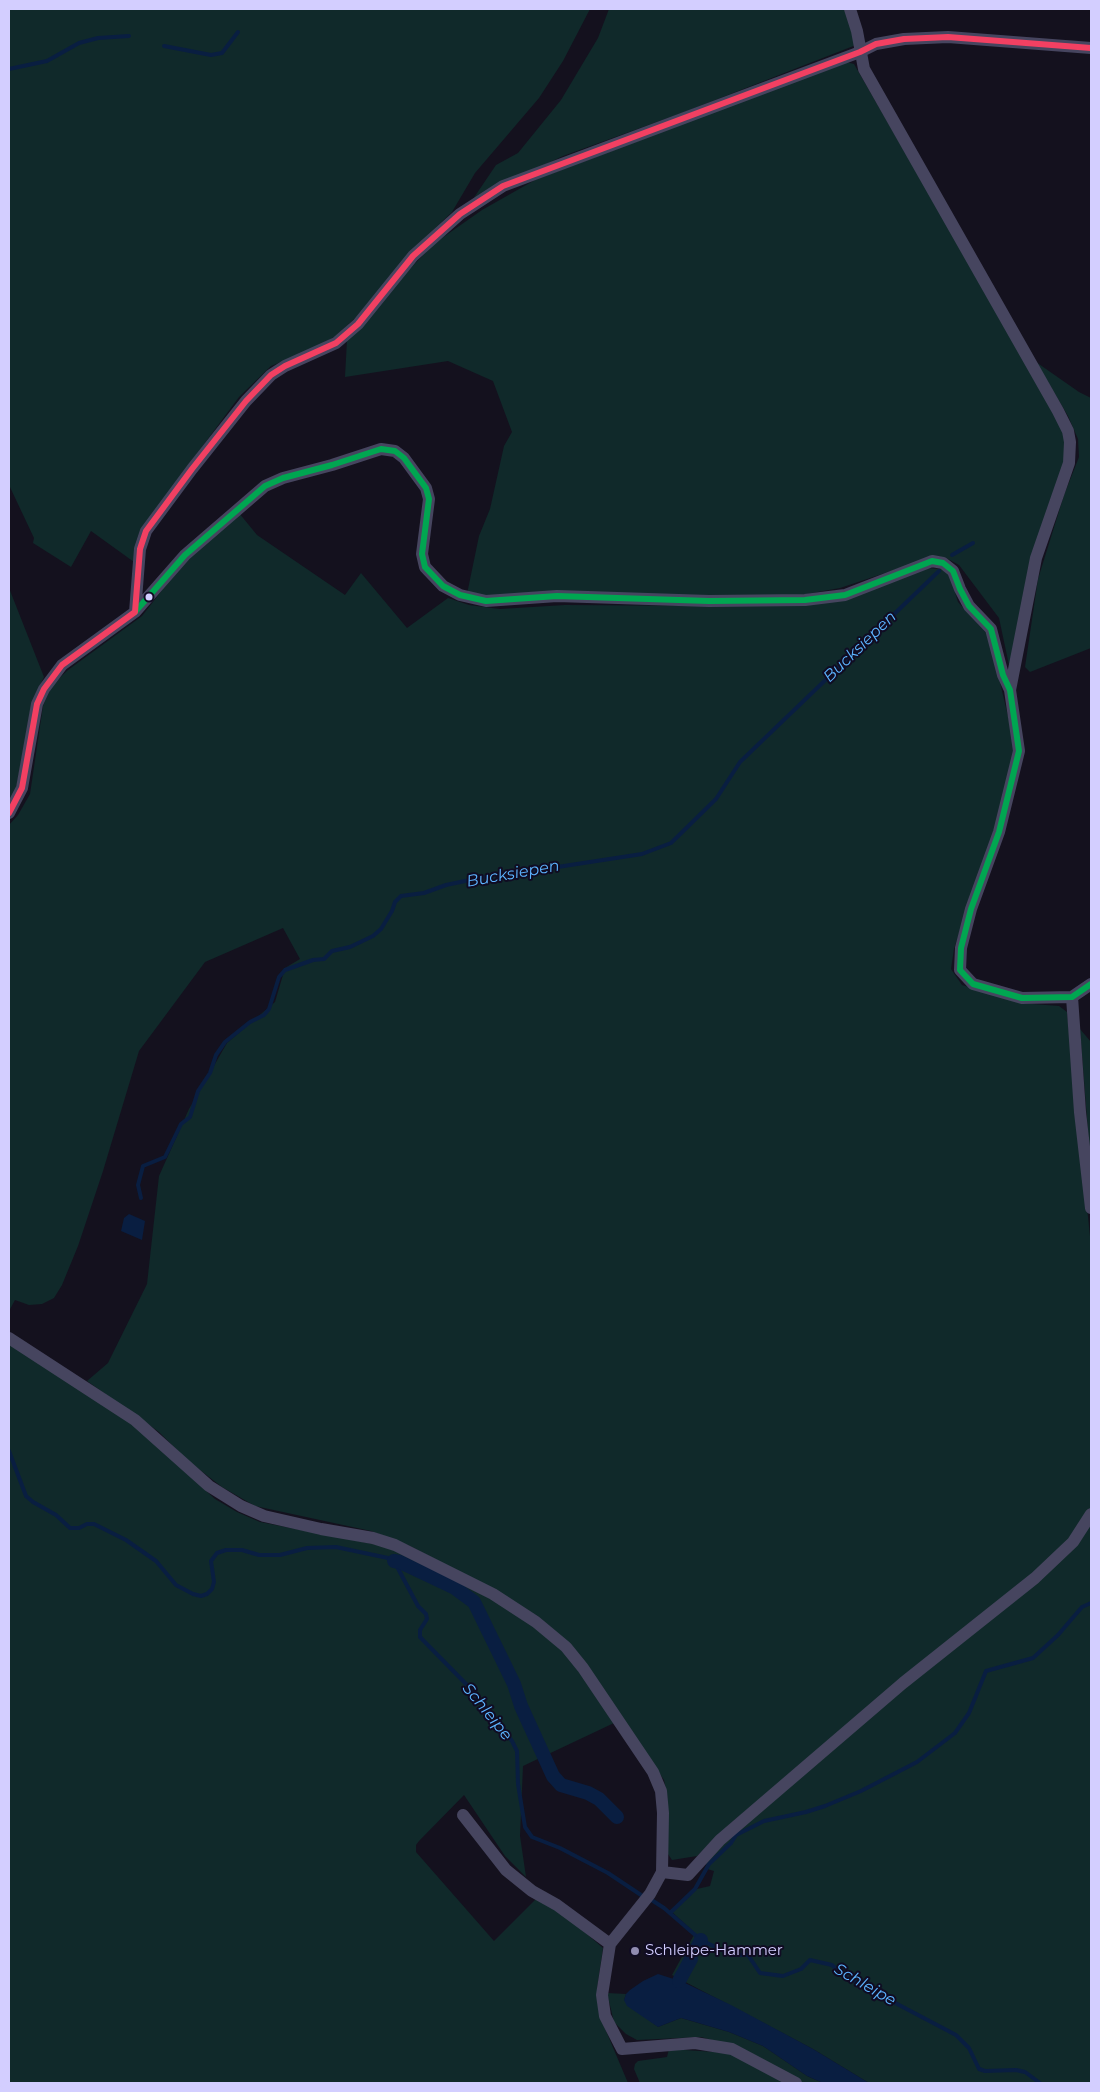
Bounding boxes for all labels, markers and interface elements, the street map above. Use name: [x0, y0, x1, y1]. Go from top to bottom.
unlabelled marker: [144, 592, 154, 602]
water label: Bucksiepen: [820, 607, 900, 687]
water label: Bucksiepen: [465, 856, 561, 892]
water label: Schleipe: [458, 1679, 516, 1745]
place label: Schleipe-Hammer: [645, 1942, 783, 1960]
marker: Schleipe-Hammer: [629, 1945, 641, 1957]
water label: Schleipe: [831, 1960, 899, 2010]

